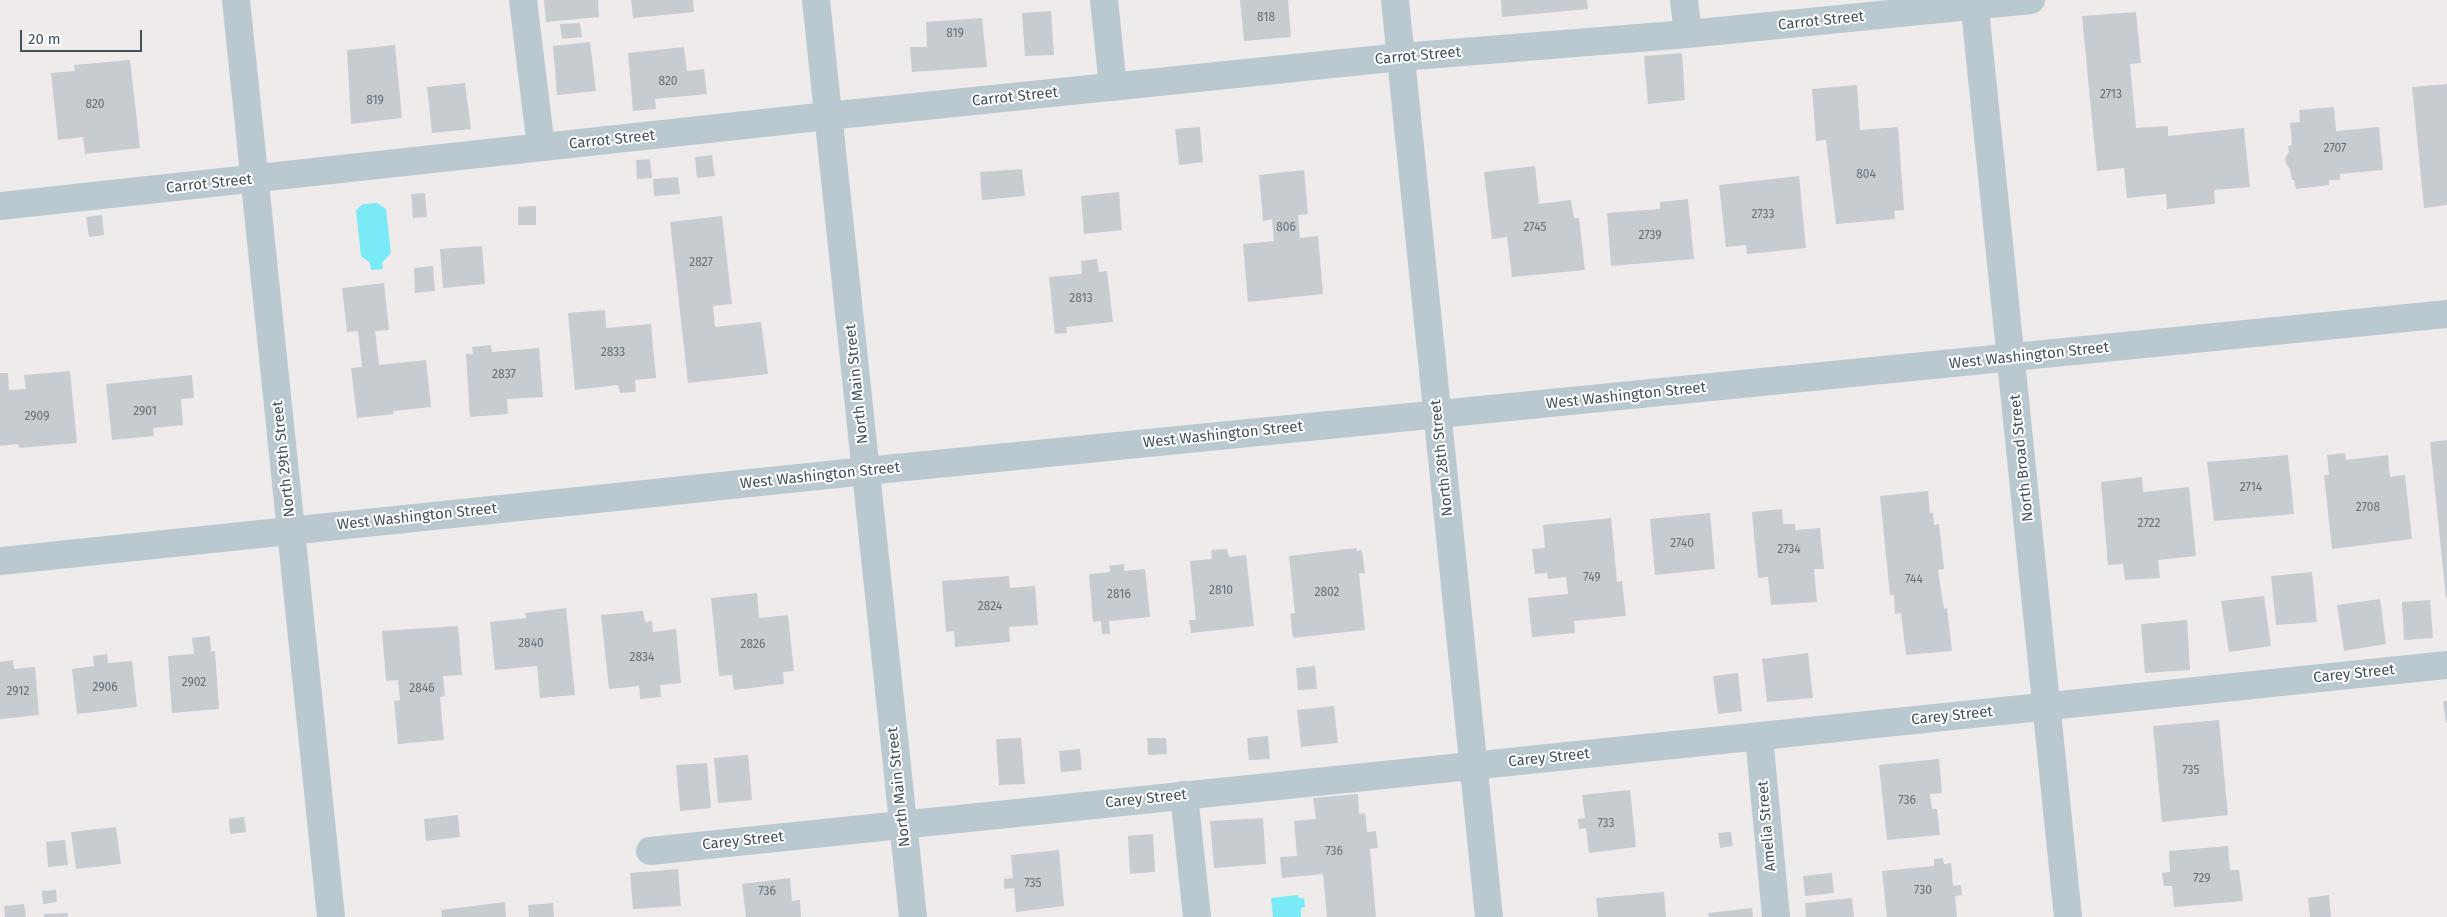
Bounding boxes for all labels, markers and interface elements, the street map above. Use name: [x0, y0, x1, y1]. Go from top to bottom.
street label: Carrot Street: [1777, 8, 1865, 34]
house number: 818: [1257, 11, 1275, 25]
scale bar: [22, 20, 145, 52]
house number: 819: [946, 27, 964, 41]
text: 20 m: [28, 30, 61, 48]
street label: Carrot Street: [1374, 43, 1462, 69]
house number: 820: [658, 75, 678, 89]
street label: Carrot Street: [971, 84, 1059, 110]
house number: 2713: [2100, 88, 2122, 102]
house number: 819: [366, 94, 384, 108]
house number: 820: [85, 98, 105, 112]
street label: Carrot Street: [568, 127, 656, 153]
house number: 2707: [2324, 142, 2346, 156]
house number: 804: [1856, 168, 1876, 182]
street label: Carrot Street: [165, 171, 253, 197]
house number: 2733: [1751, 208, 1775, 222]
house number: 806: [1276, 221, 1296, 235]
house number: 2745: [1524, 221, 1546, 235]
house number: 2739: [1638, 229, 1662, 243]
house number: 2827: [689, 256, 713, 270]
house number: 2813: [1069, 292, 1093, 306]
street label: North Main Street: [842, 323, 872, 445]
street label: West Washington Street: [1948, 339, 2110, 373]
house number: 2833: [601, 346, 625, 360]
house number: 2837: [492, 368, 516, 382]
street label: West Washington Street: [1545, 379, 1707, 413]
street label: North Broad Street: [2006, 393, 2038, 523]
street label: North 28th Street: [1427, 399, 1457, 517]
street label: North 29th Street: [269, 400, 299, 518]
house number: 2901: [133, 405, 157, 419]
house number: 2909: [25, 410, 49, 424]
street label: West Washington Street: [1142, 418, 1304, 452]
street label: West Washington Street: [739, 459, 901, 493]
house number: 2714: [2240, 481, 2262, 495]
street label: West Washington Street: [336, 500, 498, 534]
house number: 2708: [2356, 501, 2380, 515]
house number: 2722: [2138, 517, 2160, 531]
house number: 2740: [1670, 537, 1694, 551]
house number: 2734: [1777, 543, 1801, 557]
house number: 749: [1583, 571, 1601, 585]
house number: 744: [1905, 573, 1923, 587]
house number: 2810: [1209, 584, 1233, 598]
house number: 2802: [1314, 586, 1340, 600]
house number: 2816: [1107, 588, 1131, 602]
house number: 2824: [978, 600, 1002, 614]
house number: 2840: [518, 637, 544, 651]
house number: 2826: [741, 638, 765, 652]
house number: 2834: [630, 651, 654, 665]
street label: Carey Street: [2312, 661, 2396, 687]
house number: 2902: [182, 676, 206, 690]
house number: 2906: [92, 681, 118, 695]
house number: 2846: [409, 682, 435, 696]
house number: 2912: [6, 685, 30, 699]
street label: Carey Street: [1910, 703, 1994, 729]
street label: North Main Street: [884, 726, 914, 848]
street label: Carey Street: [1507, 745, 1591, 771]
house number: 735: [2182, 764, 2200, 778]
street label: Amelia Street: [1754, 780, 1780, 872]
street label: Carey Street: [1104, 786, 1188, 812]
house number: 736: [1898, 794, 1916, 808]
house number: 733: [1597, 817, 1615, 831]
street label: Carey Street: [701, 828, 785, 854]
house number: 736: [1325, 845, 1343, 859]
house number: 729: [2193, 872, 2211, 886]
house number: 735: [1024, 877, 1042, 891]
house number: 730: [1914, 884, 1932, 898]
house number: 736: [758, 885, 776, 899]

